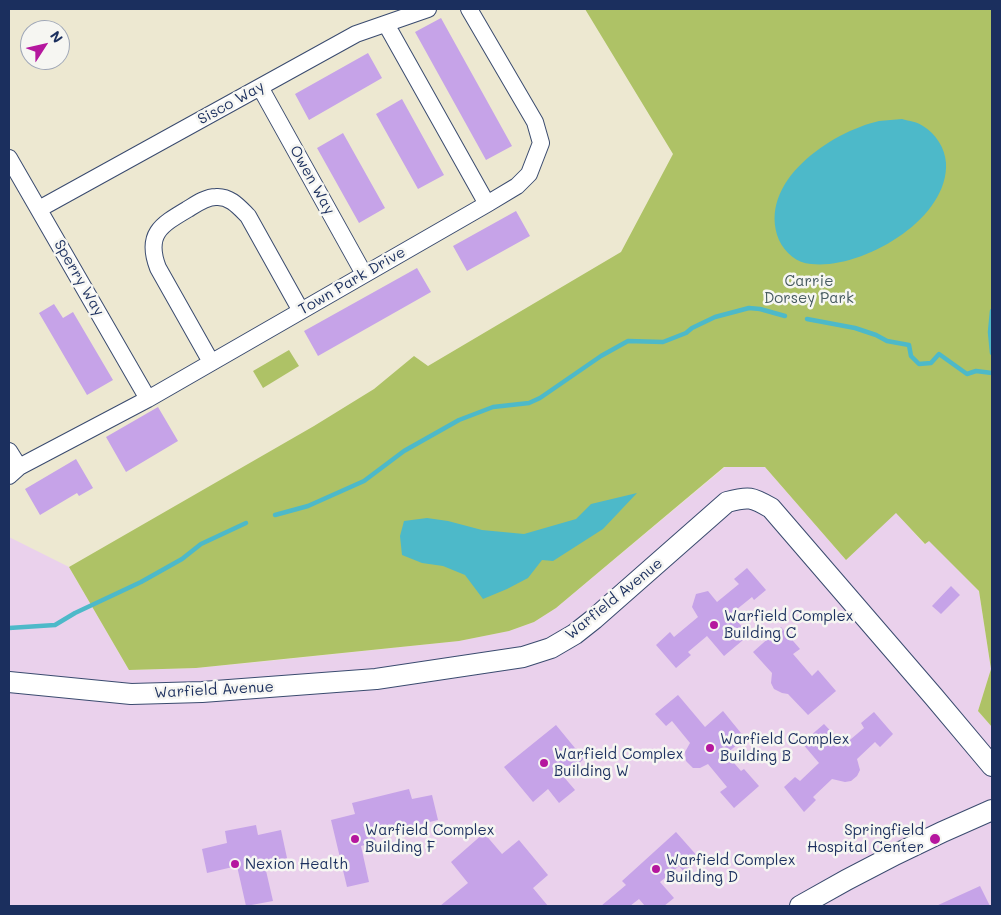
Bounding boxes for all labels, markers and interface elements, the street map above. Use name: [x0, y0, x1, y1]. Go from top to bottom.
north arrow: [20, 20, 70, 70]
text: N: [46, 27, 68, 46]
street label: Sisco Way: [195, 77, 267, 129]
street label: Owen Way: [286, 142, 338, 218]
street label: Sperry Way: [50, 237, 108, 319]
street label: Town Park Drive: [295, 243, 409, 319]
park label: Carrie Dorsey Park: [764, 272, 854, 307]
street label: Warfield Avenue: [562, 554, 666, 644]
place label: Warfield Complex Building C: [724, 607, 853, 642]
marker: Warfield Complex Building C: [708, 619, 720, 631]
street label: Warfield Avenue: [154, 678, 274, 702]
place label: Warfield Complex Building B: [720, 730, 849, 765]
marker: Warfield Complex Building B: [704, 742, 716, 754]
place label: Warfield Complex Building W: [554, 745, 683, 780]
marker: Warfield Complex Building W: [538, 757, 550, 769]
place label: Warfield Complex Building F: [365, 821, 494, 856]
place label: Springfield Hospital Center: [807, 821, 924, 856]
marker: Springfield Hospital Center: [928, 832, 942, 846]
marker: Warfield Complex Building F: [349, 833, 361, 845]
place label: Warfield Complex Building D: [666, 851, 795, 886]
place label: Nexion Health: [245, 855, 348, 873]
marker: Nexion Health: [229, 858, 241, 870]
marker: Warfield Complex Building D: [650, 863, 662, 875]

